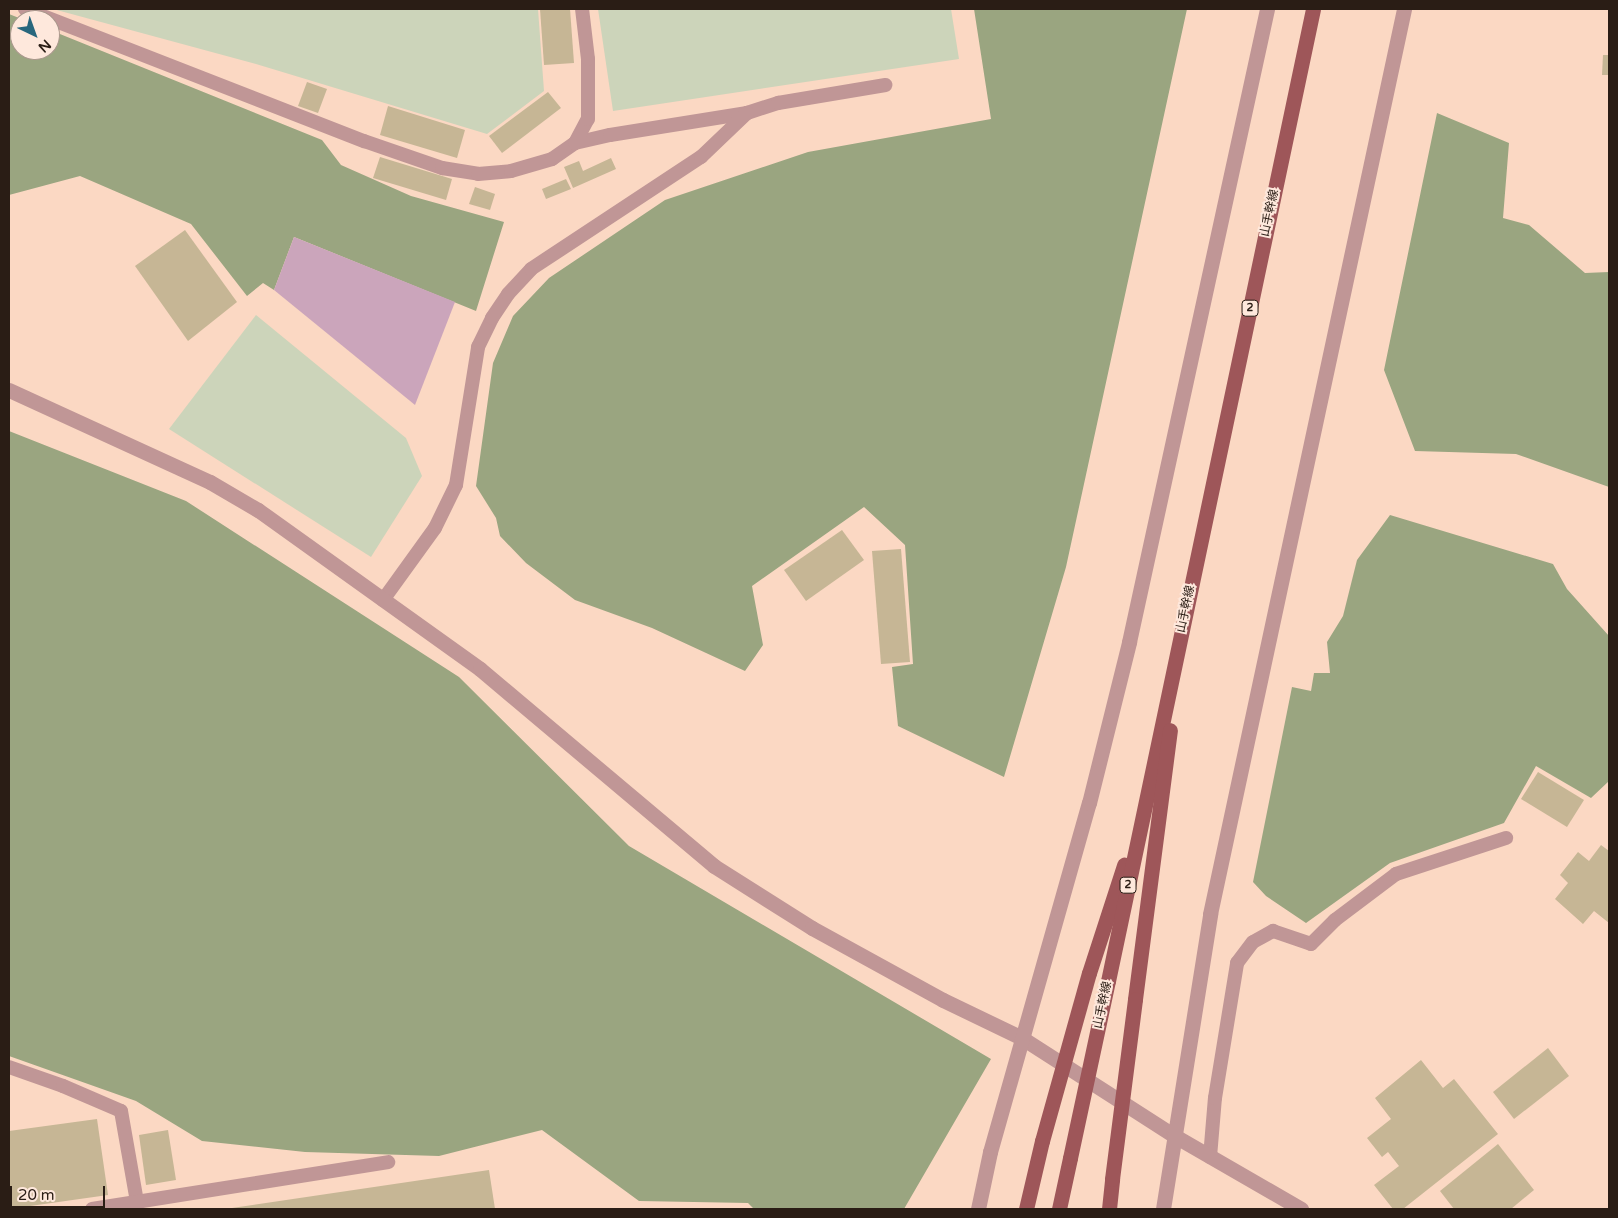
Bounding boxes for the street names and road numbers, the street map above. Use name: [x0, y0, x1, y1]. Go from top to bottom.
street label: 山手幹線: [1258, 188, 1282, 238]
road number: 2: [1241, 300, 1259, 316]
street label: 山手幹線: [1174, 584, 1198, 634]
road number: 2: [1119, 876, 1137, 894]
street label: 山手幹線: [1091, 980, 1115, 1030]

